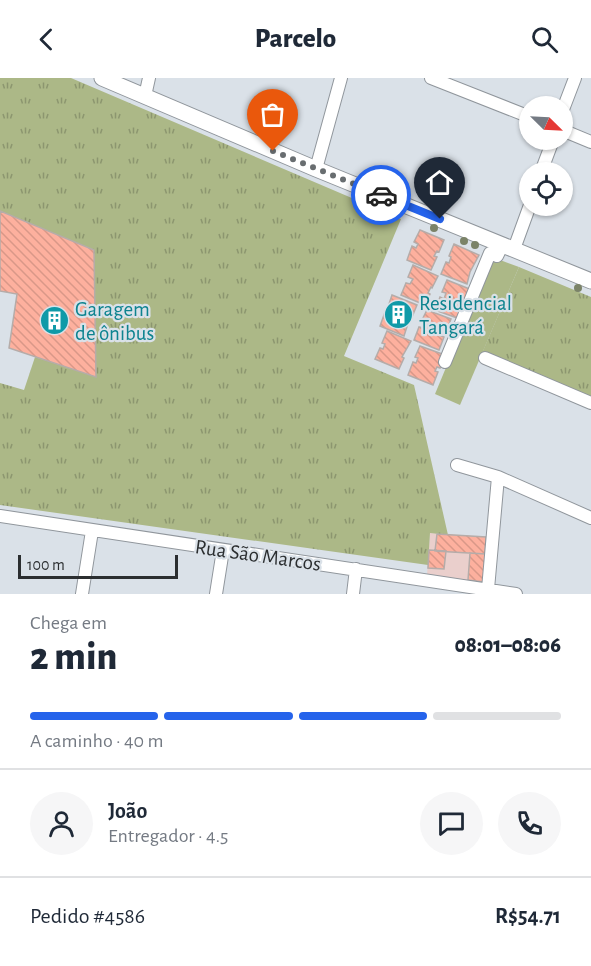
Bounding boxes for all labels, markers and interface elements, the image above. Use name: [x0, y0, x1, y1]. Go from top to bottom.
icon: back: [30, 23, 63, 56]
icon: search: [528, 23, 561, 56]
text: Parcelo: [255, 25, 336, 52]
pin: [247, 89, 298, 151]
north arrow: [519, 96, 573, 150]
map controls: [519, 96, 573, 216]
icon: bag: [256, 98, 289, 131]
pin: [414, 157, 465, 219]
button: locate: [519, 162, 573, 216]
courier: [351, 165, 411, 225]
icon: home: [423, 166, 456, 199]
icon: car: [365, 179, 398, 212]
place label: Residencial Tangará: [419, 293, 512, 338]
place label: Garagem de ônibus: [75, 299, 154, 344]
building icon: Residencial Tangará: [382, 299, 414, 331]
building icon: Garagem de ônibus: [38, 305, 70, 337]
street label: Rua São Marcos: [194, 536, 322, 575]
scale bar: [18, 552, 178, 580]
text: 100 m: [27, 557, 65, 573]
text: Chega em: [30, 613, 107, 633]
text: 08:01–08:06: [454, 634, 561, 656]
text: 2 min: [30, 638, 117, 677]
text: A caminho · 40 m: [30, 731, 163, 751]
button: person: [30, 792, 93, 855]
button: chat: [420, 792, 483, 855]
button: phone: [498, 792, 561, 855]
text: João: [108, 800, 147, 822]
text: Entregador · 4.5: [108, 826, 228, 846]
text: Pedido #4586: [30, 905, 145, 927]
text: R$54.71: [495, 905, 561, 927]

